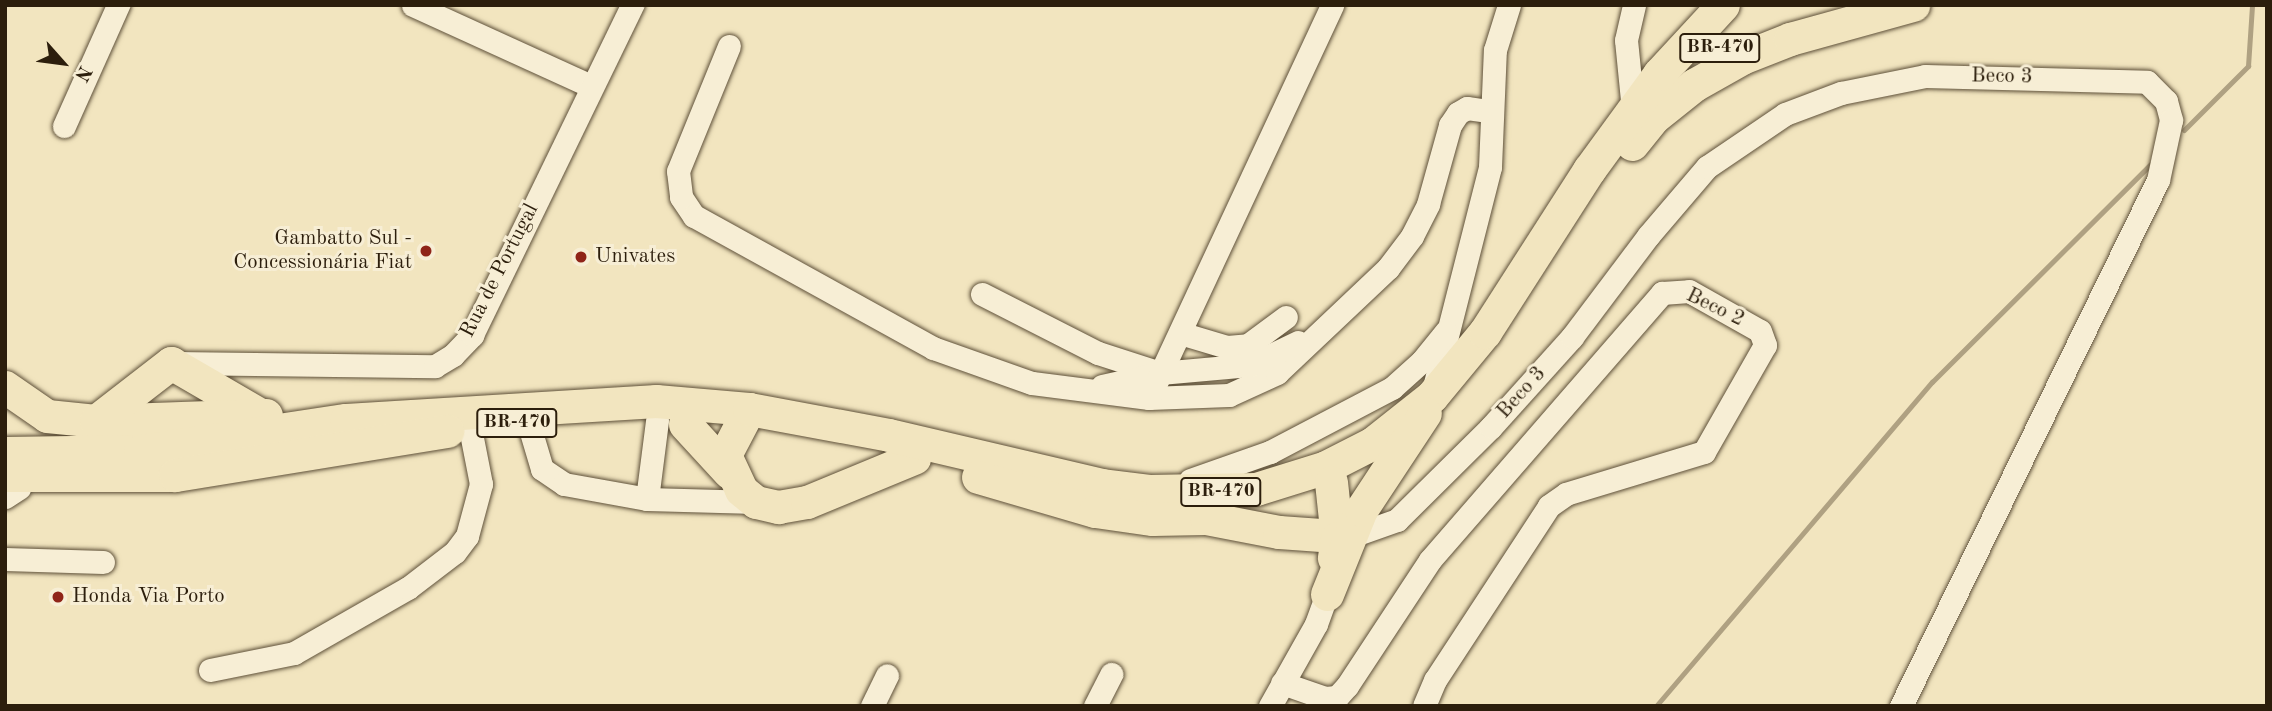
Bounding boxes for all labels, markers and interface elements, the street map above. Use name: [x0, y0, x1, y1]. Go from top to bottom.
north arrow: [28, 28, 98, 98]
road number: BR-470: [1678, 32, 1762, 64]
text: N: [70, 62, 94, 84]
street label: Beco 3: [1971, 64, 2033, 90]
street label: Rua de Portugal: [455, 200, 545, 342]
place label: Gambatto Sul - Concessionária Fiat: [233, 226, 412, 276]
marker: Gambatto Sul - Concessionária Fiat: [418, 243, 434, 259]
place label: Univates: [595, 244, 675, 270]
marker: Univates: [573, 249, 589, 265]
street label: Beco 2: [1682, 283, 1748, 333]
street label: Beco 3: [1492, 362, 1552, 424]
road number: BR-470: [475, 408, 559, 438]
road number: BR-470: [1179, 477, 1263, 508]
place label: Honda Via Porto: [72, 584, 225, 610]
marker: Honda Via Porto: [50, 589, 66, 605]

